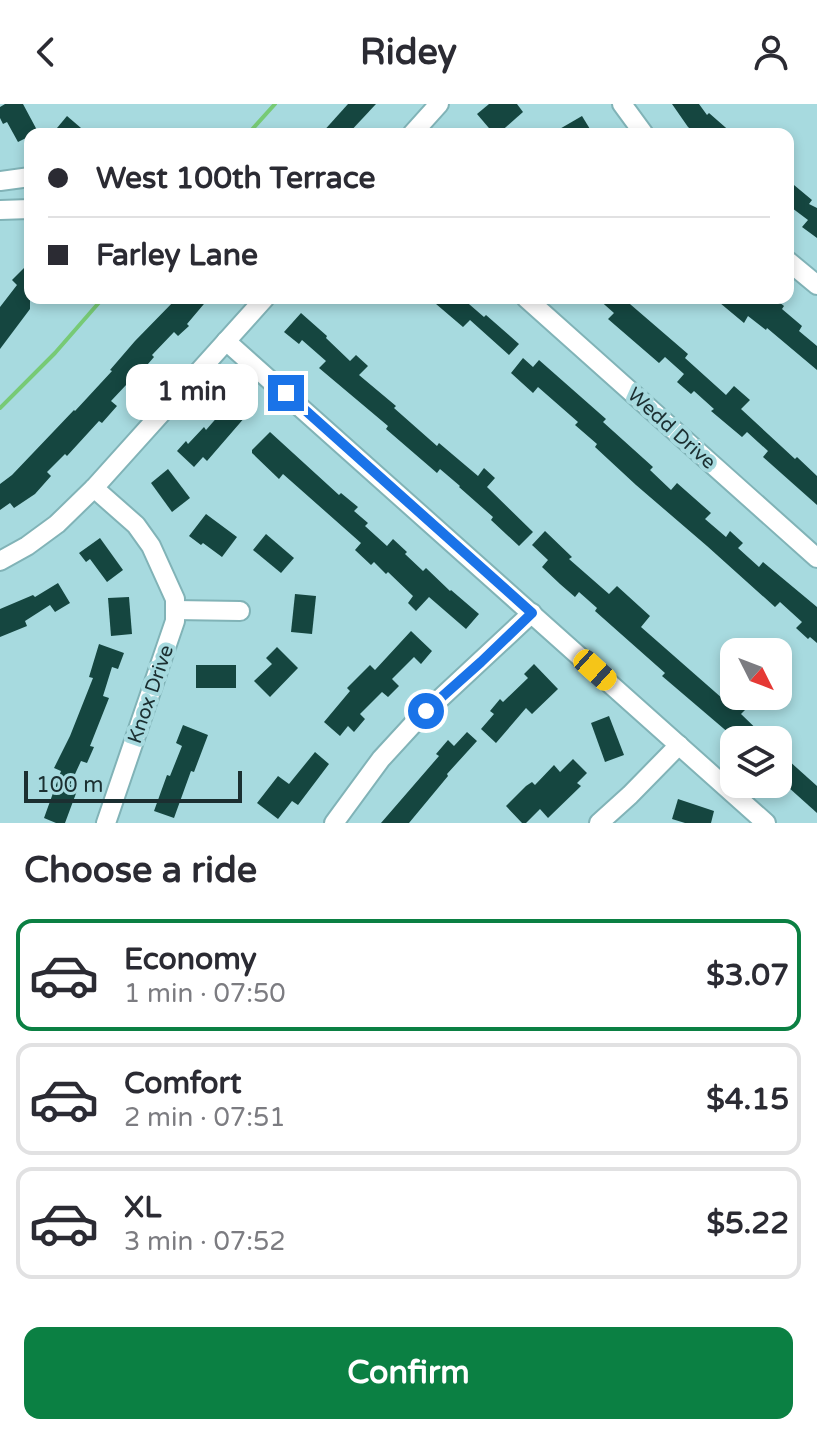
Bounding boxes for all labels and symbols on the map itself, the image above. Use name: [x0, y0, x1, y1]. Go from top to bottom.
callout: 1 min: [126, 365, 258, 421]
route end: [268, 375, 304, 411]
street label: Wedd Drive: [622, 383, 720, 475]
north arrow: [720, 638, 792, 710]
street label: Knox Drive: [123, 642, 179, 747]
car: [569, 645, 621, 695]
route start: [408, 693, 444, 729]
scale bar: [24, 767, 242, 803]

